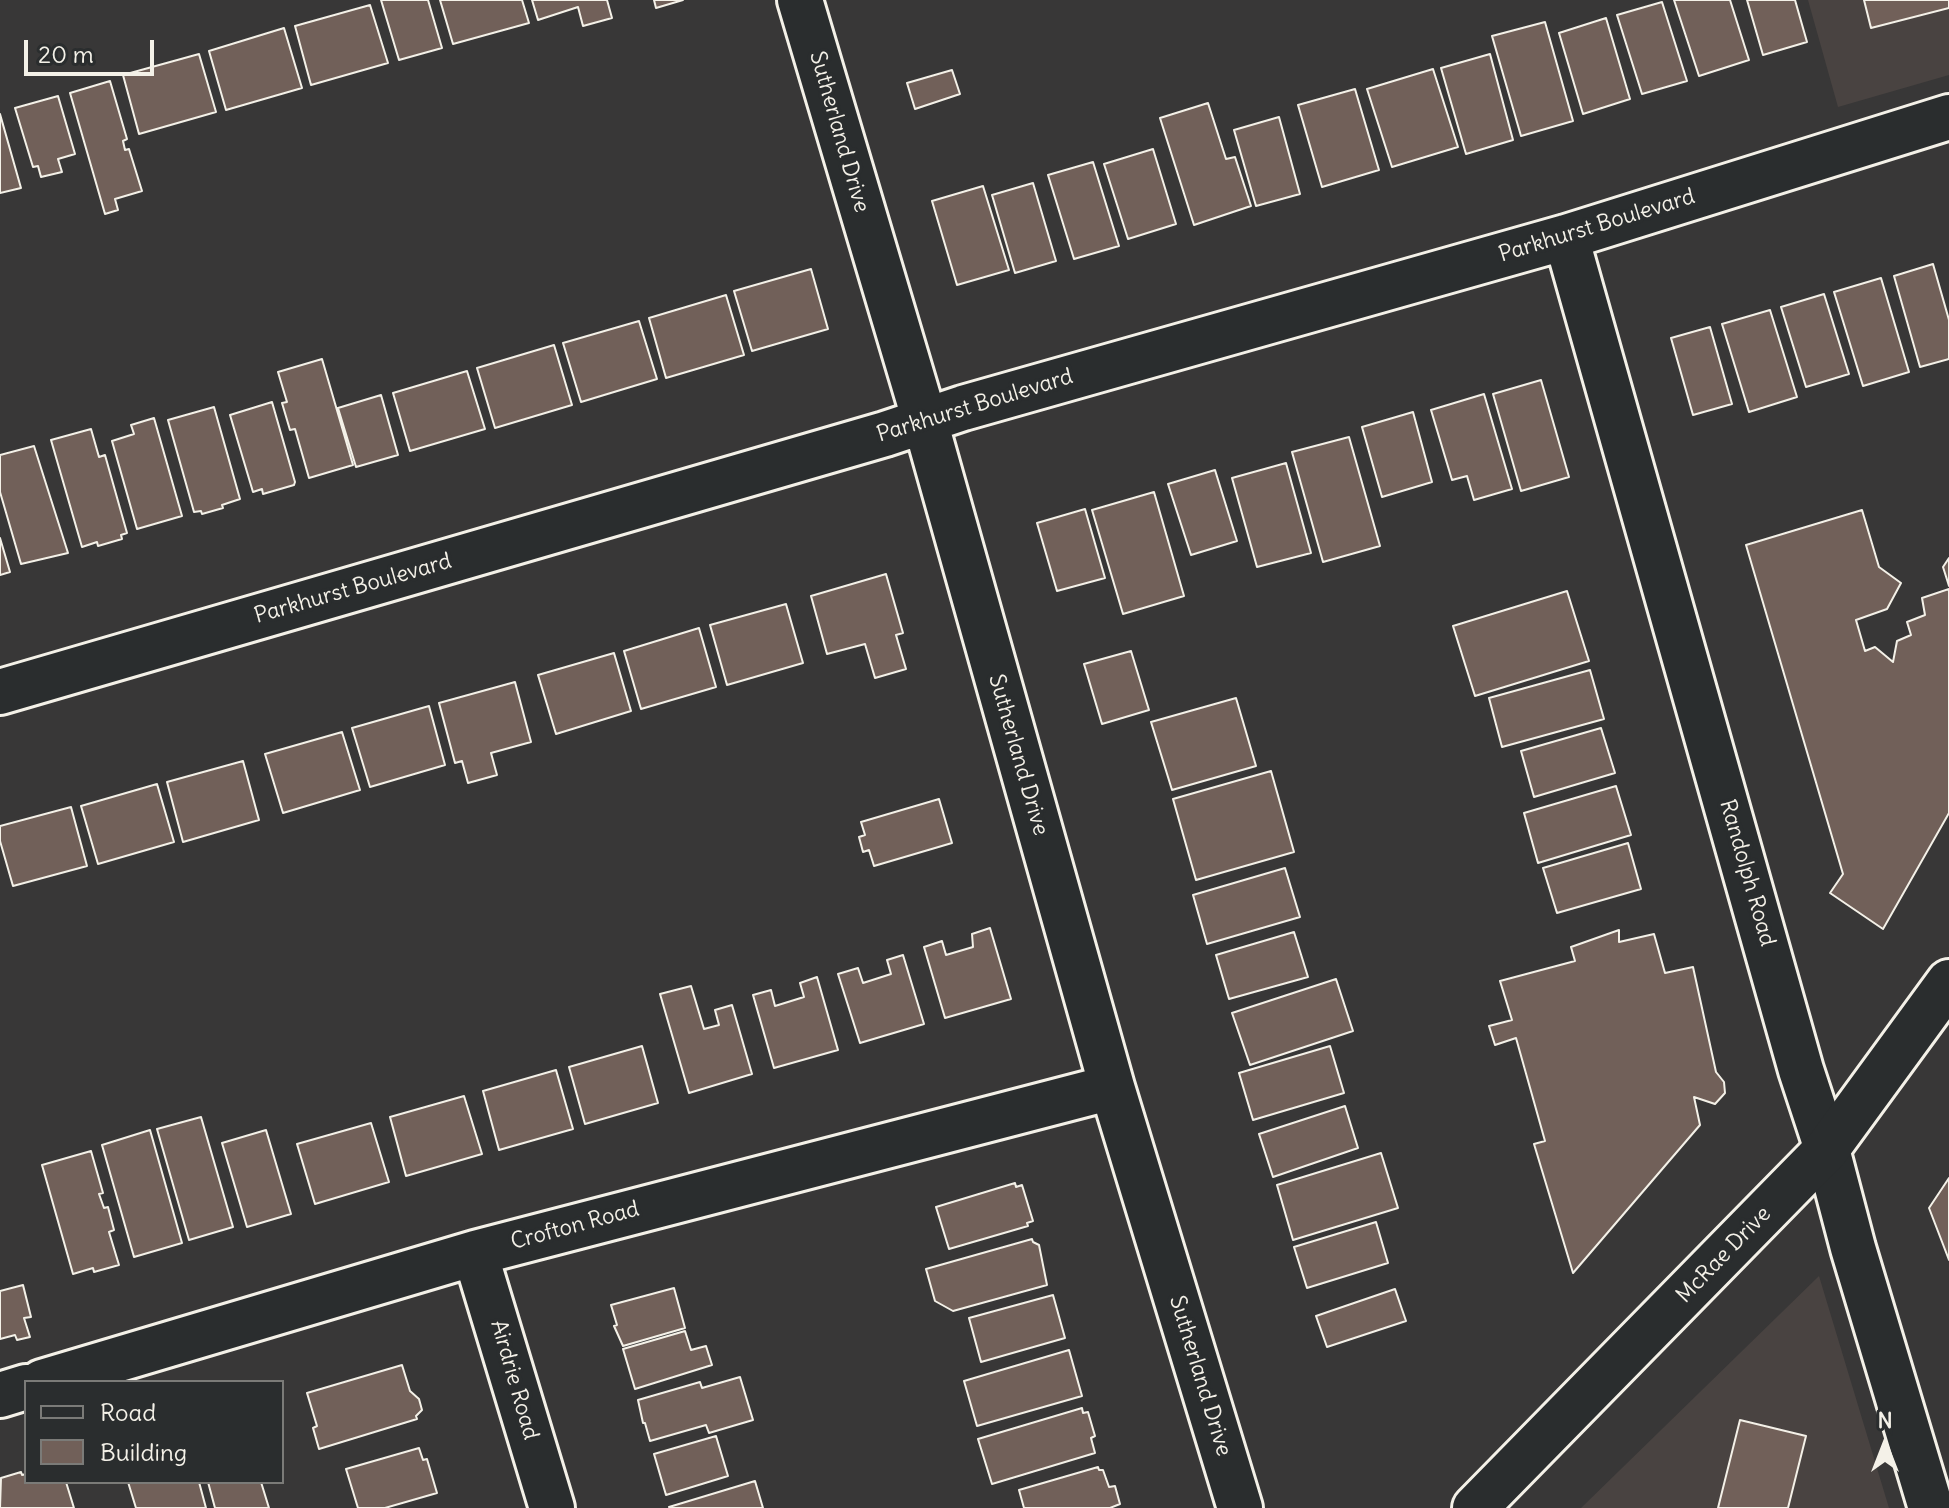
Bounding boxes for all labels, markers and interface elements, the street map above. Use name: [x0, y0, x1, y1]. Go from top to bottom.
scale bar: [28, 24, 158, 74]
text: 20 m: [38, 39, 94, 69]
street label: Sutherland Drive: [803, 48, 875, 216]
street label: Parkhurst Boulevard: [1496, 184, 1698, 268]
street label: Parkhurst Boulevard: [874, 364, 1076, 448]
street label: Parkhurst Boulevard: [251, 548, 455, 630]
street label: Sutherland Drive: [982, 671, 1054, 839]
street label: Randolph Road: [1713, 797, 1781, 949]
street label: Crofton Road: [508, 1196, 642, 1256]
street label: McRae Drive: [1671, 1201, 1777, 1309]
street label: Sutherland Drive: [1163, 1293, 1237, 1459]
street label: Airdrie Road: [484, 1317, 544, 1443]
legend: [24, 1380, 284, 1484]
text: Road: [100, 1397, 156, 1427]
north arrow: [1845, 1404, 1925, 1484]
text: N: [1877, 1406, 1893, 1434]
text: Building: [100, 1437, 187, 1467]

